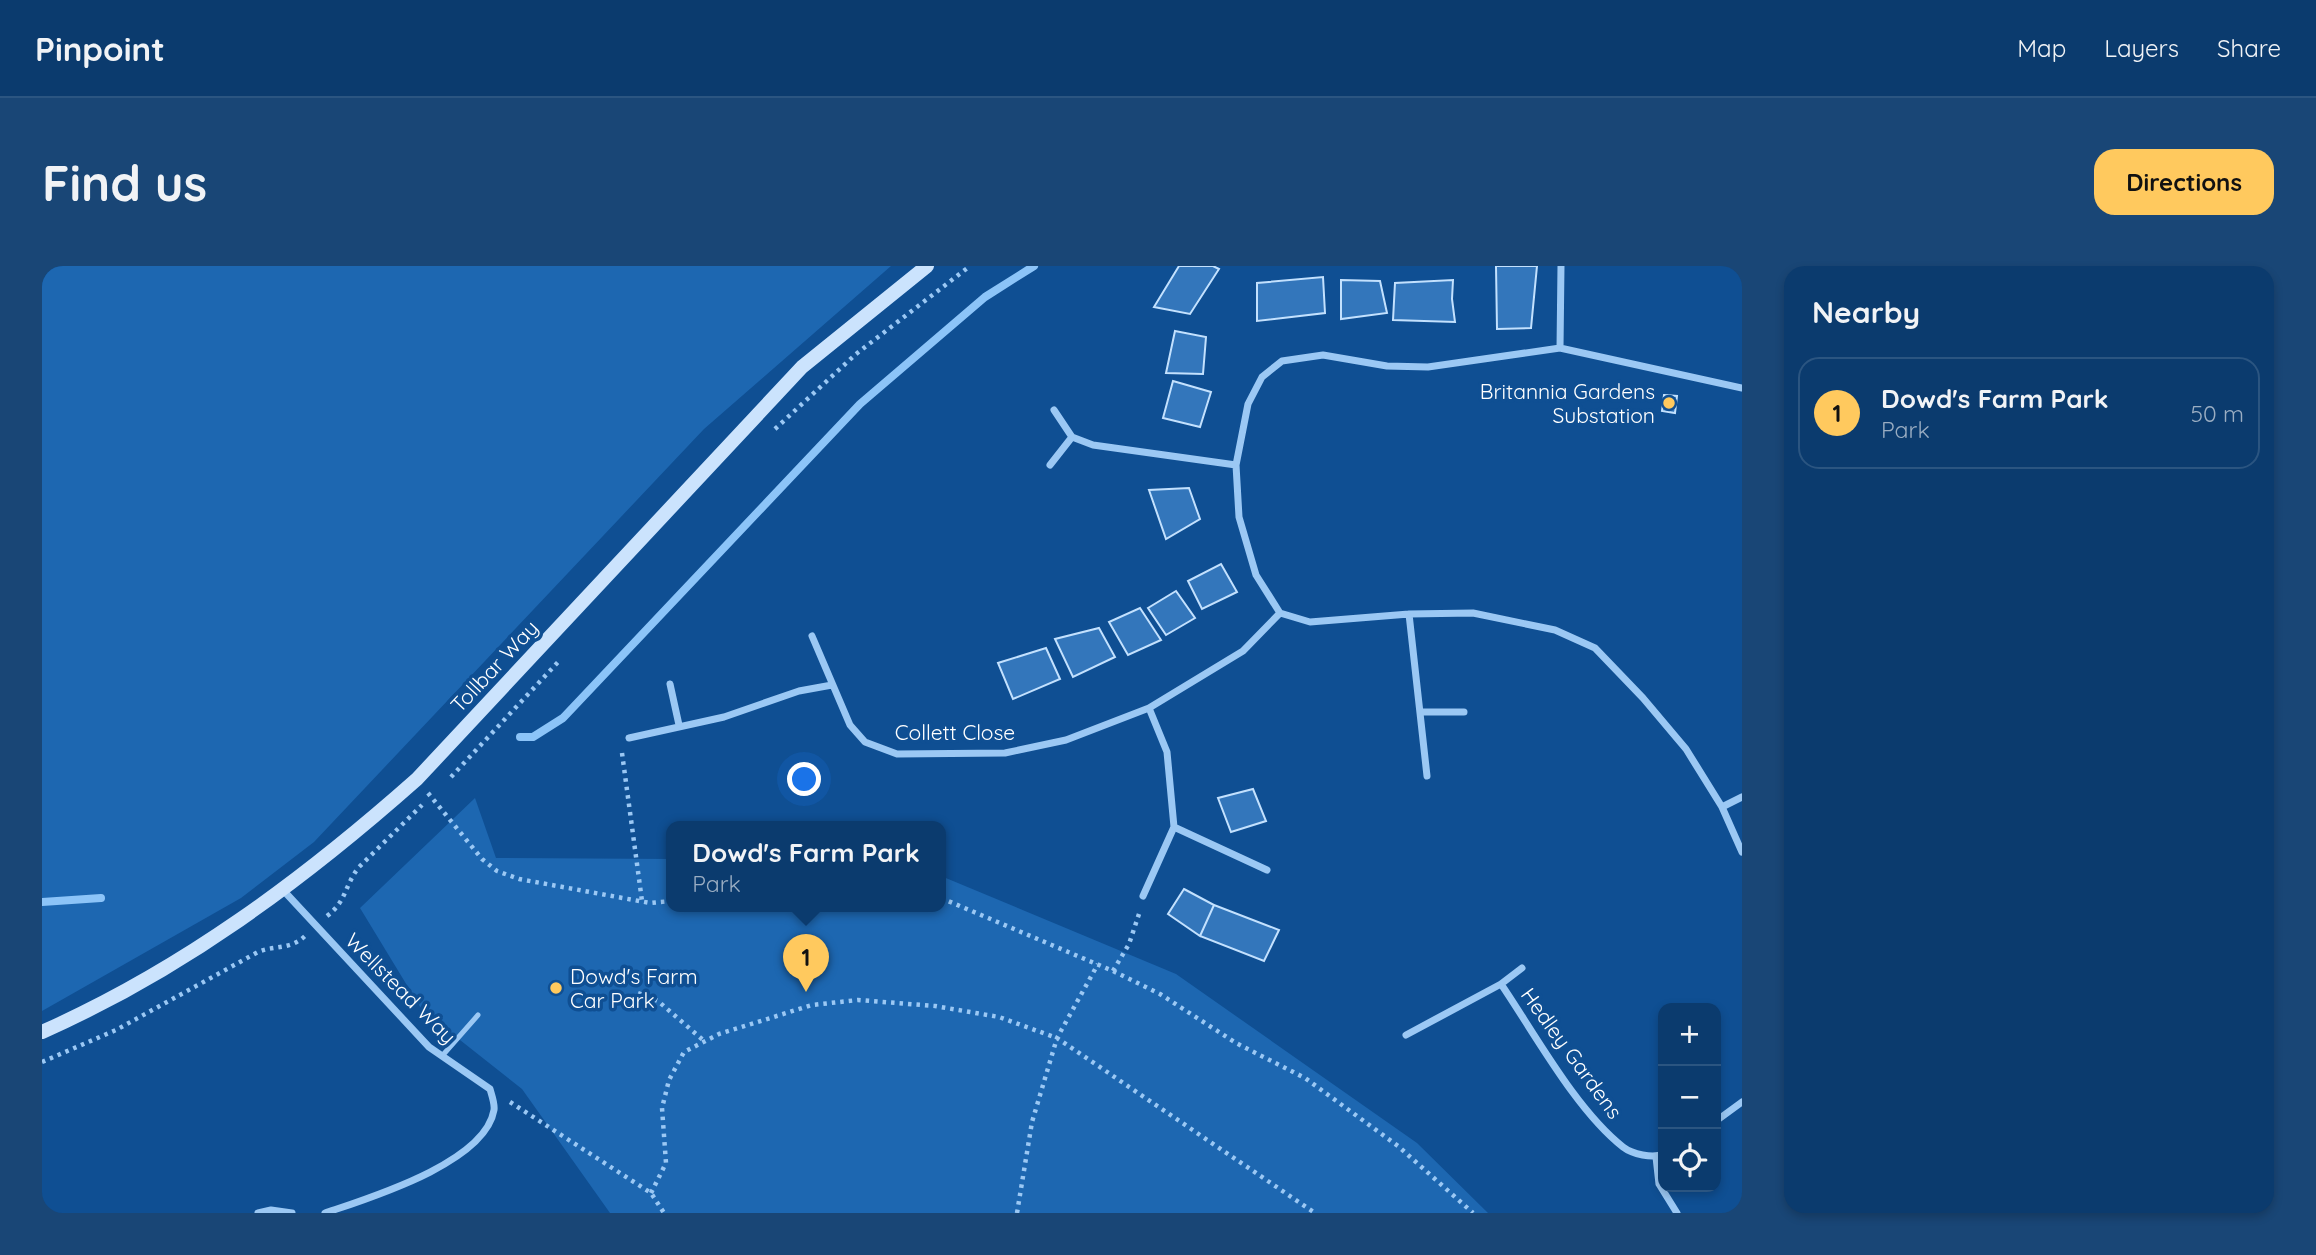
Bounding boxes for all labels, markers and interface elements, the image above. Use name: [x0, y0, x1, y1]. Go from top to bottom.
text: Pinpoint: [35, 28, 165, 69]
text: Map: [2017, 33, 2066, 63]
text: Layers: [2104, 33, 2179, 63]
text: Share: [2217, 33, 2281, 63]
button: Directions: [2094, 149, 2274, 215]
text: Find us: [42, 152, 207, 213]
text: Nearby: [1812, 293, 1920, 331]
place label: Britannia Gardens Substation: [1480, 378, 1655, 428]
text: Dowd's Farm Park: [1881, 382, 2109, 415]
marker: Britannia Gardens Substation: [1661, 395, 1677, 411]
text: 1: [1833, 399, 1841, 428]
text: 50 m: [2191, 399, 2244, 428]
text: Park: [1881, 415, 1930, 444]
street label: Tollbar Way: [445, 615, 543, 717]
street label: Collett Close: [895, 719, 1015, 745]
your location: [787, 762, 821, 796]
popup: [666, 821, 946, 912]
text: Dowd's Farm Park: [692, 836, 920, 869]
text: Park: [692, 869, 741, 898]
street label: Wellstead Way: [340, 927, 462, 1049]
pin: 1: [783, 934, 829, 992]
place label: Dowd's Farm Car Park: [570, 963, 698, 1013]
marker: Dowd's Farm Car Park: [548, 980, 564, 996]
street label: Hedley Gardens: [1516, 982, 1628, 1124]
map controls: [1658, 1003, 1721, 1192]
button: +: [1658, 1003, 1721, 1066]
button: −: [1658, 1066, 1721, 1129]
button: locate: [1658, 1129, 1721, 1192]

